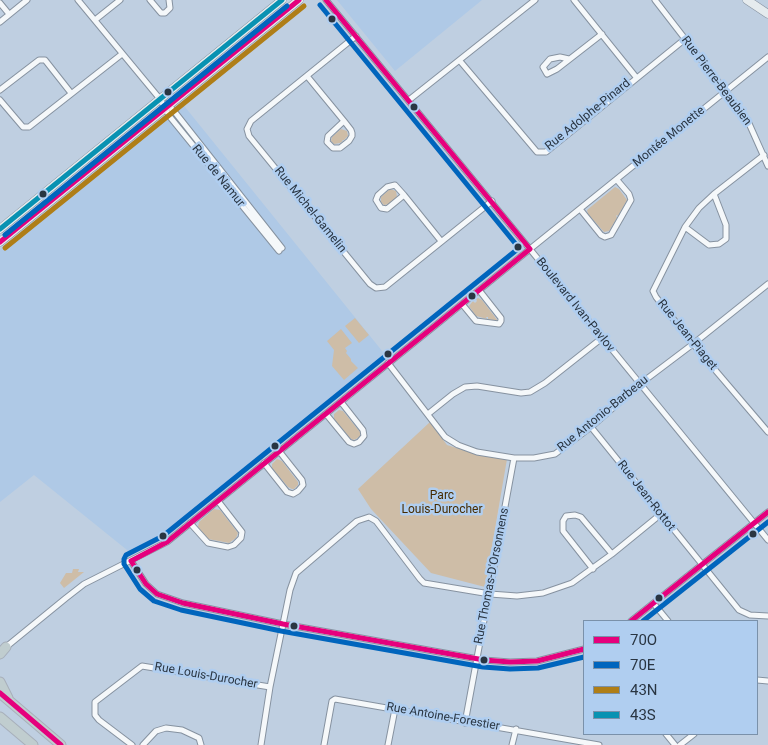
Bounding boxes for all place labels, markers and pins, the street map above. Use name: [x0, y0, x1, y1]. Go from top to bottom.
unlabelled marker: [327, 14, 337, 24]
unlabelled marker: [163, 87, 173, 97]
unlabelled marker: [409, 102, 419, 112]
unlabelled marker: [38, 189, 48, 199]
unlabelled marker: [513, 242, 523, 252]
unlabelled marker: [467, 291, 477, 301]
unlabelled marker: [383, 349, 393, 359]
unlabelled marker: [270, 441, 280, 451]
unlabelled marker: [748, 529, 758, 539]
unlabelled marker: [158, 531, 168, 541]
unlabelled marker: [132, 565, 142, 575]
unlabelled marker: [654, 593, 664, 603]
unlabelled marker: [289, 621, 299, 631]
unlabelled marker: [479, 655, 489, 665]

